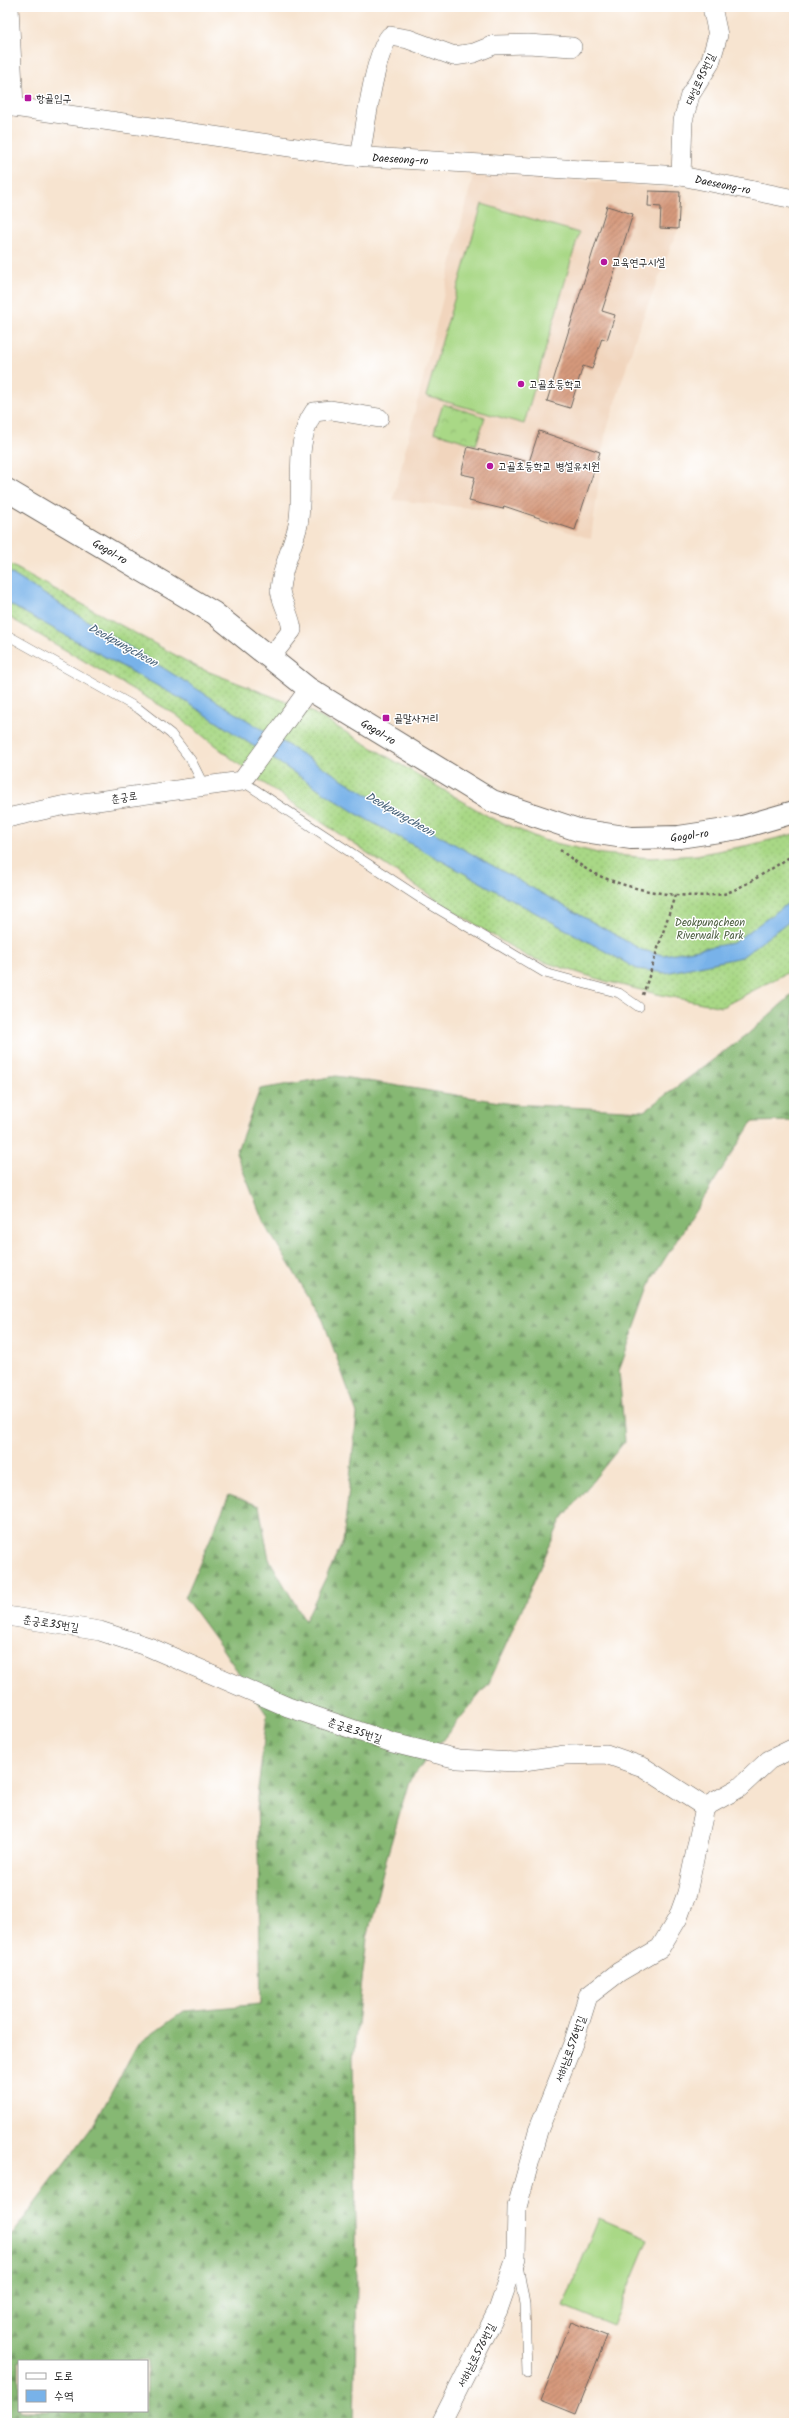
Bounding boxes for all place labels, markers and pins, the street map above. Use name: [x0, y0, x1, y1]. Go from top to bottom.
place label: 항골입구: [36, 90, 72, 108]
marker: 항골입구: [23, 93, 33, 103]
place label: 교육연구시설: [612, 254, 665, 272]
marker: 교육연구시설: [599, 257, 609, 267]
place label: 고골초등학교: [529, 376, 582, 394]
marker: 고골초등학교: [516, 379, 526, 389]
place label: 고골초등학교 병설유치원: [498, 458, 600, 476]
marker: 고골초등학교 병설유치원: [485, 461, 495, 471]
place label: 골말사거리: [394, 710, 438, 728]
marker: 골말사거리: [381, 713, 391, 723]

